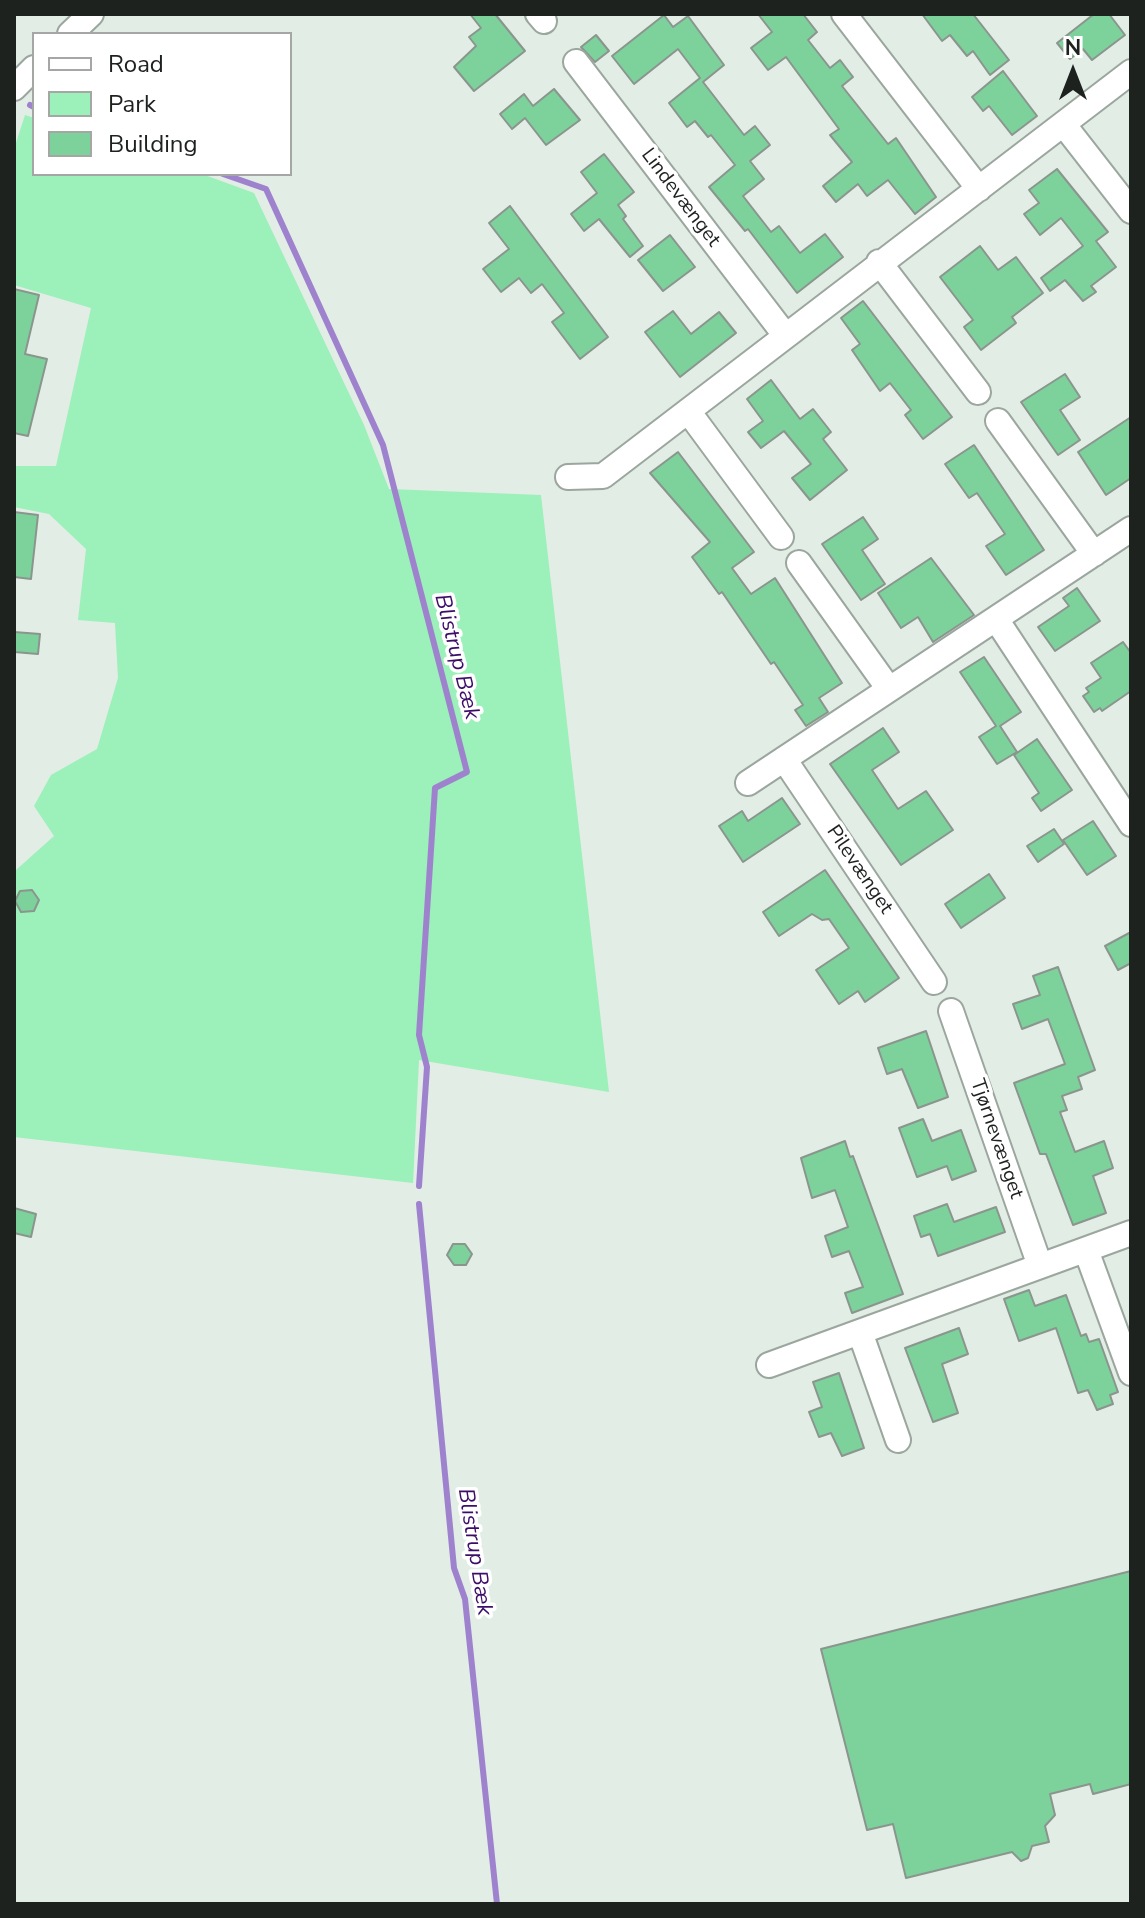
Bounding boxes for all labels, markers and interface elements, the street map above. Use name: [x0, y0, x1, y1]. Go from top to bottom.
legend: [32, 32, 292, 176]
north arrow: [1033, 32, 1113, 112]
text: N: [1065, 33, 1081, 63]
text: Road: [108, 48, 164, 80]
text: Park: [108, 88, 156, 120]
text: Building: [108, 128, 198, 160]
street label: Lindevænget: [635, 144, 725, 252]
water label: Blistrup Bæk: [428, 592, 484, 722]
street label: Pilevænget: [821, 821, 897, 919]
street label: Tjørnevænget: [964, 1076, 1028, 1202]
water label: Blistrup Bæk: [451, 1487, 497, 1617]

